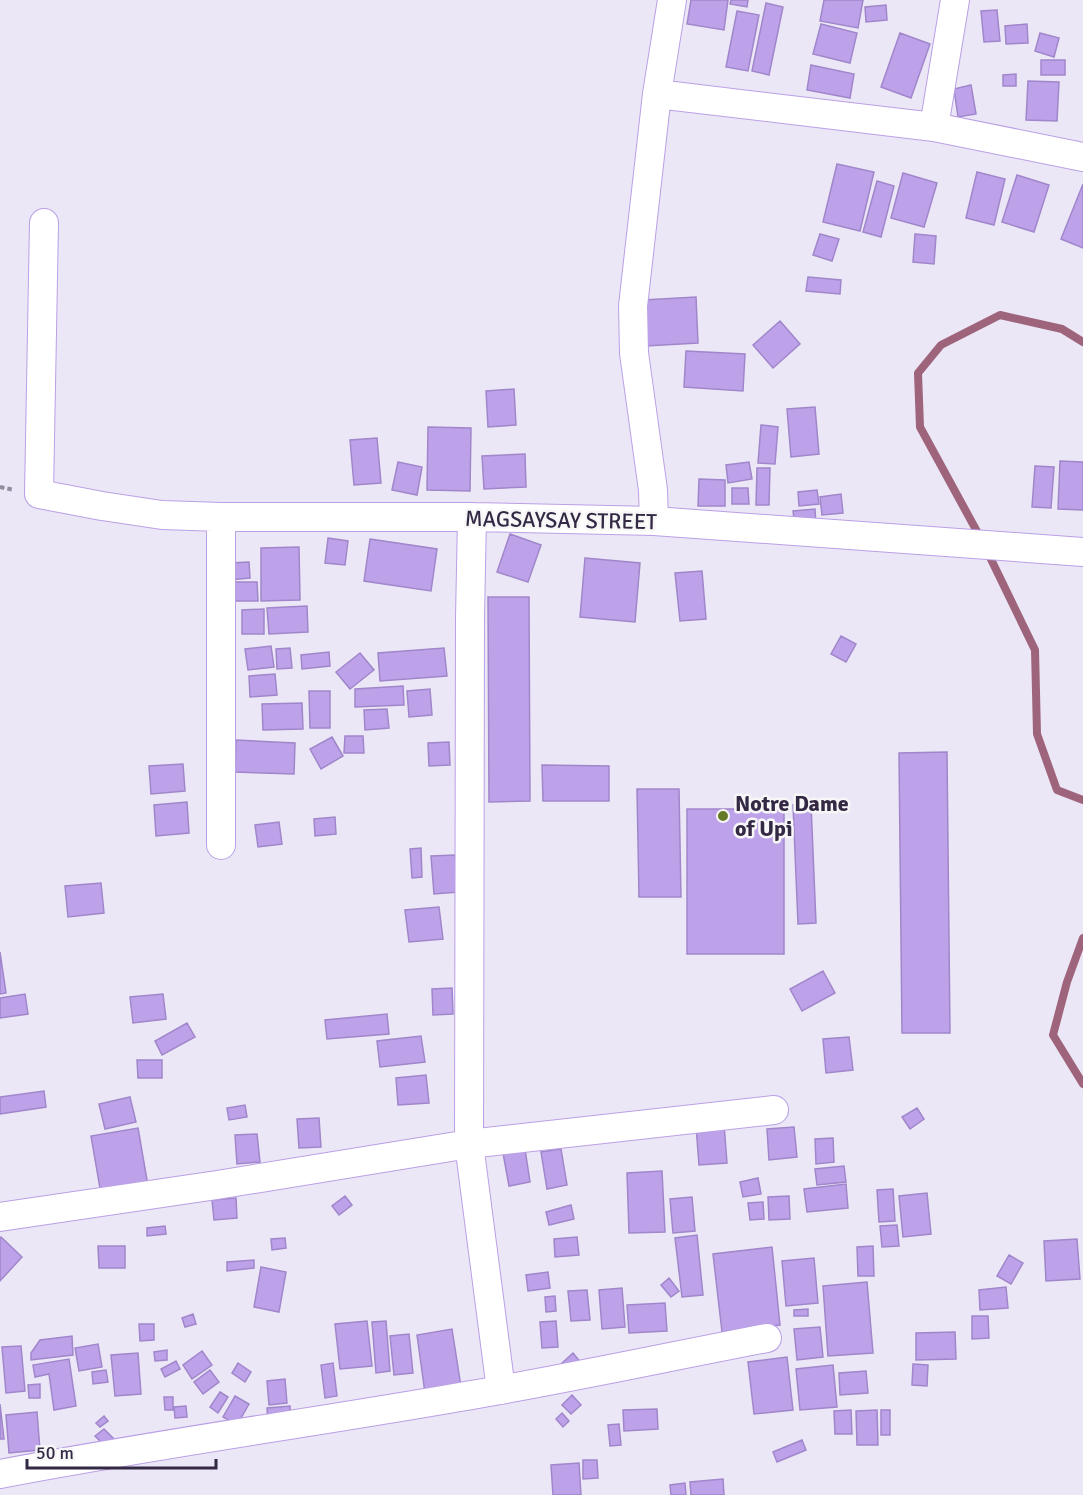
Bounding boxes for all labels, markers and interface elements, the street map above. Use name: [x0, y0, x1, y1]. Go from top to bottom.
street label: MAGSAYSAY STREET: [465, 505, 657, 535]
place label: Notre Dame of Upi: [735, 790, 849, 842]
marker: Notre Dame of Upi: [716, 809, 730, 823]
scale bar: [27, 1432, 216, 1470]
text: 50 m: [36, 1442, 74, 1464]

